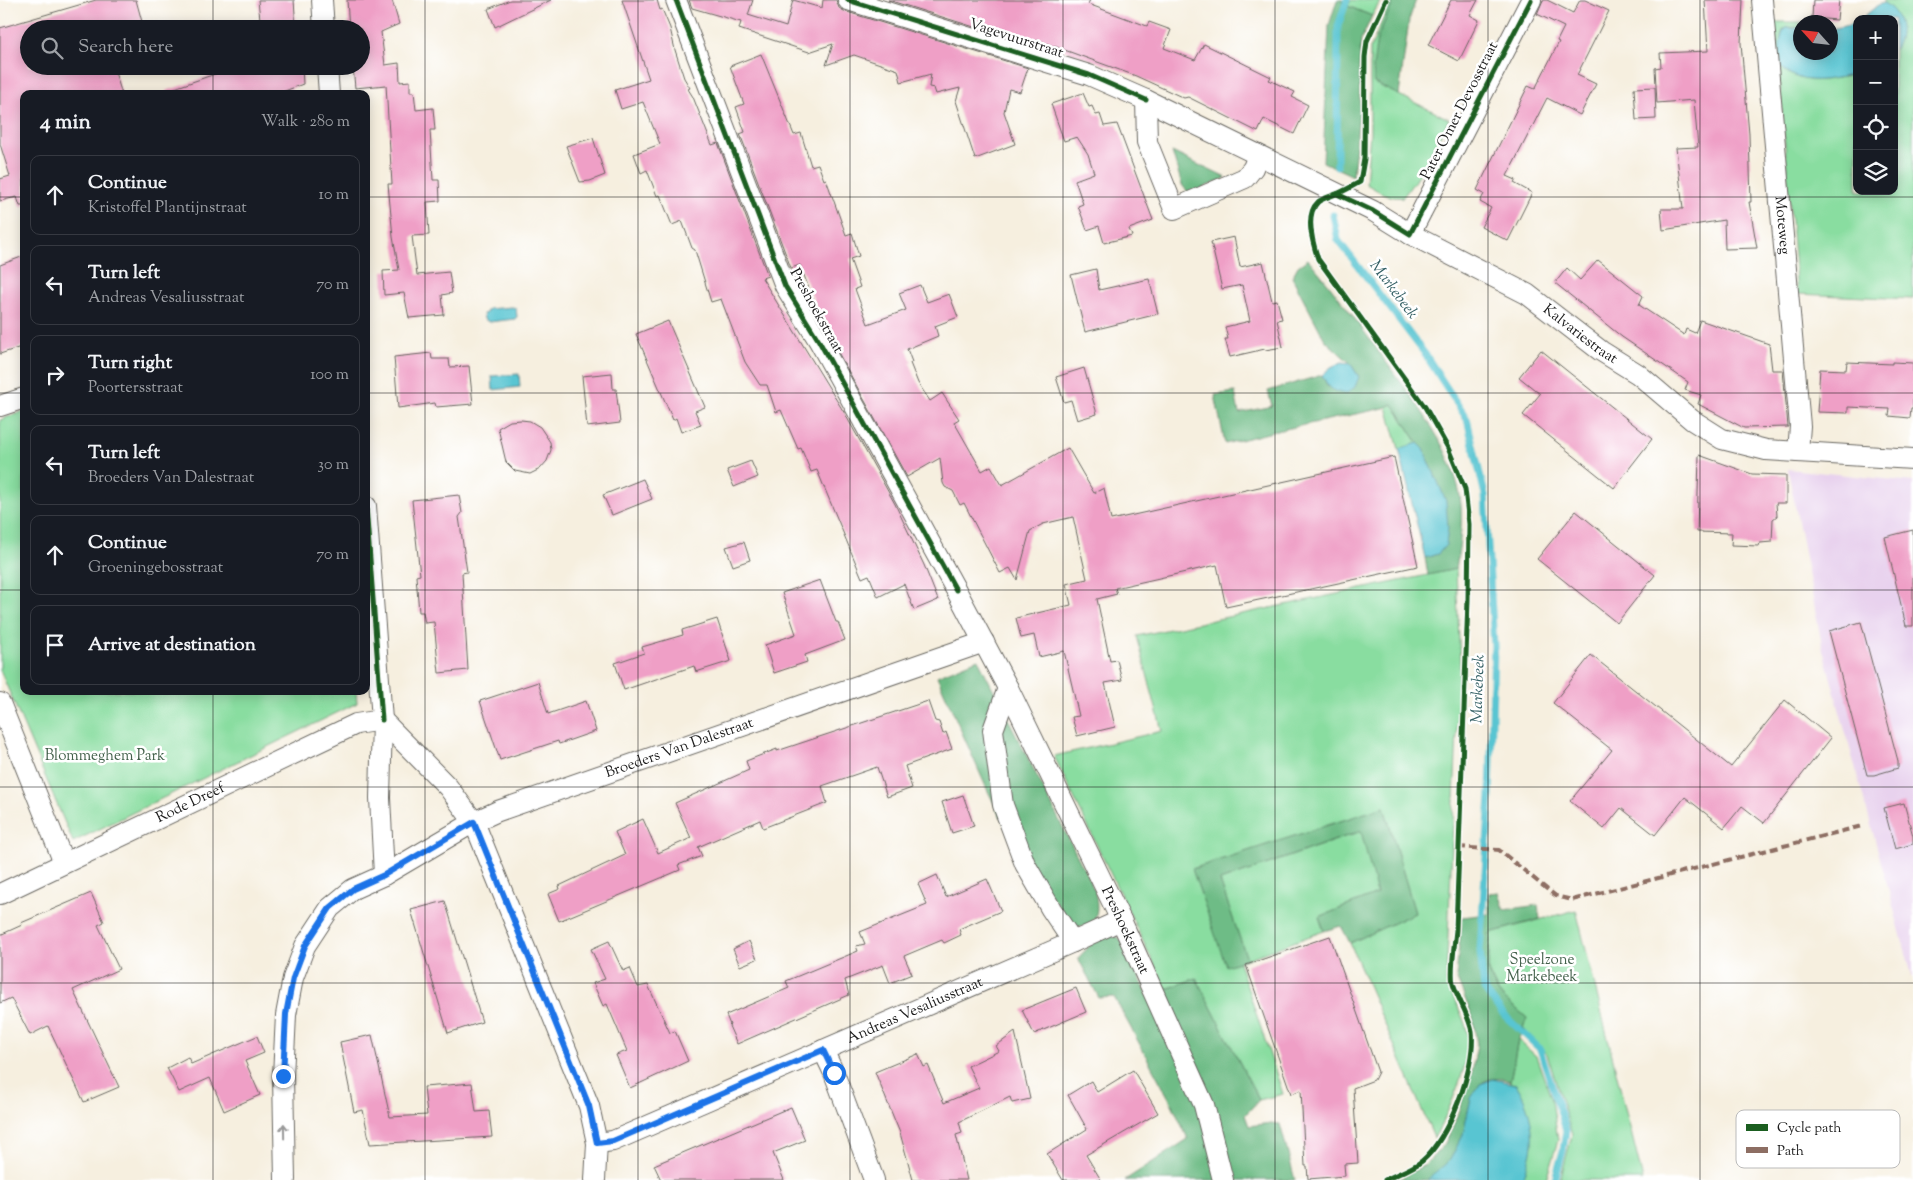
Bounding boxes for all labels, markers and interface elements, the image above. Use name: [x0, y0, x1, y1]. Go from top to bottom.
street label: Vagevuurstraat: [966, 14, 1066, 64]
north arrow: [1793, 15, 1838, 60]
map controls: [1853, 15, 1898, 195]
button: +: [1853, 15, 1898, 60]
search box: [20, 20, 370, 75]
icon: search: [38, 34, 66, 62]
text: Search here: [78, 34, 173, 61]
street label: Pater Omer Devosstraat: [1416, 38, 1504, 184]
button: −: [1853, 60, 1898, 105]
button: locate: [1853, 105, 1898, 150]
text: 4 min: [40, 108, 91, 138]
text: Walk · 280 m: [261, 111, 350, 134]
button: layers: [1853, 150, 1898, 195]
text: Continue: [88, 170, 167, 197]
icon: ahead: [41, 181, 69, 209]
text: 10 m: [319, 184, 349, 207]
street label: Moteweg: [1769, 195, 1795, 255]
text: Kristoffel Plantijnstraat: [88, 197, 247, 220]
water label: Markebeek: [1363, 256, 1423, 324]
text: Turn left: [88, 260, 160, 287]
street label: Preshoekstraat: [784, 265, 848, 357]
icon: left: [41, 271, 69, 299]
text: 70 m: [316, 274, 349, 297]
text: Andreas Vesaliusstraat: [88, 287, 244, 310]
street label: Kalvariestraat: [1538, 299, 1621, 369]
text: Turn right: [88, 350, 172, 377]
icon: right: [41, 361, 69, 389]
text: 100 m: [310, 364, 349, 387]
text: Poortersstraat: [88, 377, 183, 400]
text: Turn left: [88, 440, 160, 467]
icon: left: [41, 451, 69, 479]
text: 30 m: [318, 454, 349, 477]
text: Broeders Van Dalestraat: [88, 467, 254, 490]
text: Continue: [88, 530, 167, 557]
icon: ahead: [41, 541, 69, 569]
text: 70 m: [316, 544, 349, 567]
text: Groeningebosstraat: [88, 557, 223, 580]
icon: arrive: [41, 631, 69, 659]
text: Arrive at destination: [88, 632, 256, 659]
water label: Markebeek: [1466, 654, 1492, 724]
street label: Broeders Van Dalestraat: [602, 712, 756, 784]
park label: Blommeghem Park: [45, 746, 165, 767]
street label: Rode Dreef: [153, 777, 229, 828]
street label: Preshoekstraat: [1096, 883, 1154, 977]
park label: Speelzone Markebeek: [1506, 950, 1578, 988]
street label: Andreas Vesaliusstraat: [843, 972, 986, 1049]
route start: [823, 1062, 846, 1085]
route end: [272, 1065, 295, 1088]
legend: [1736, 1110, 1900, 1168]
text: Cycle path: [1777, 1119, 1841, 1139]
one-way arrow: [279, 1124, 289, 1140]
text: Path: [1777, 1142, 1804, 1162]

